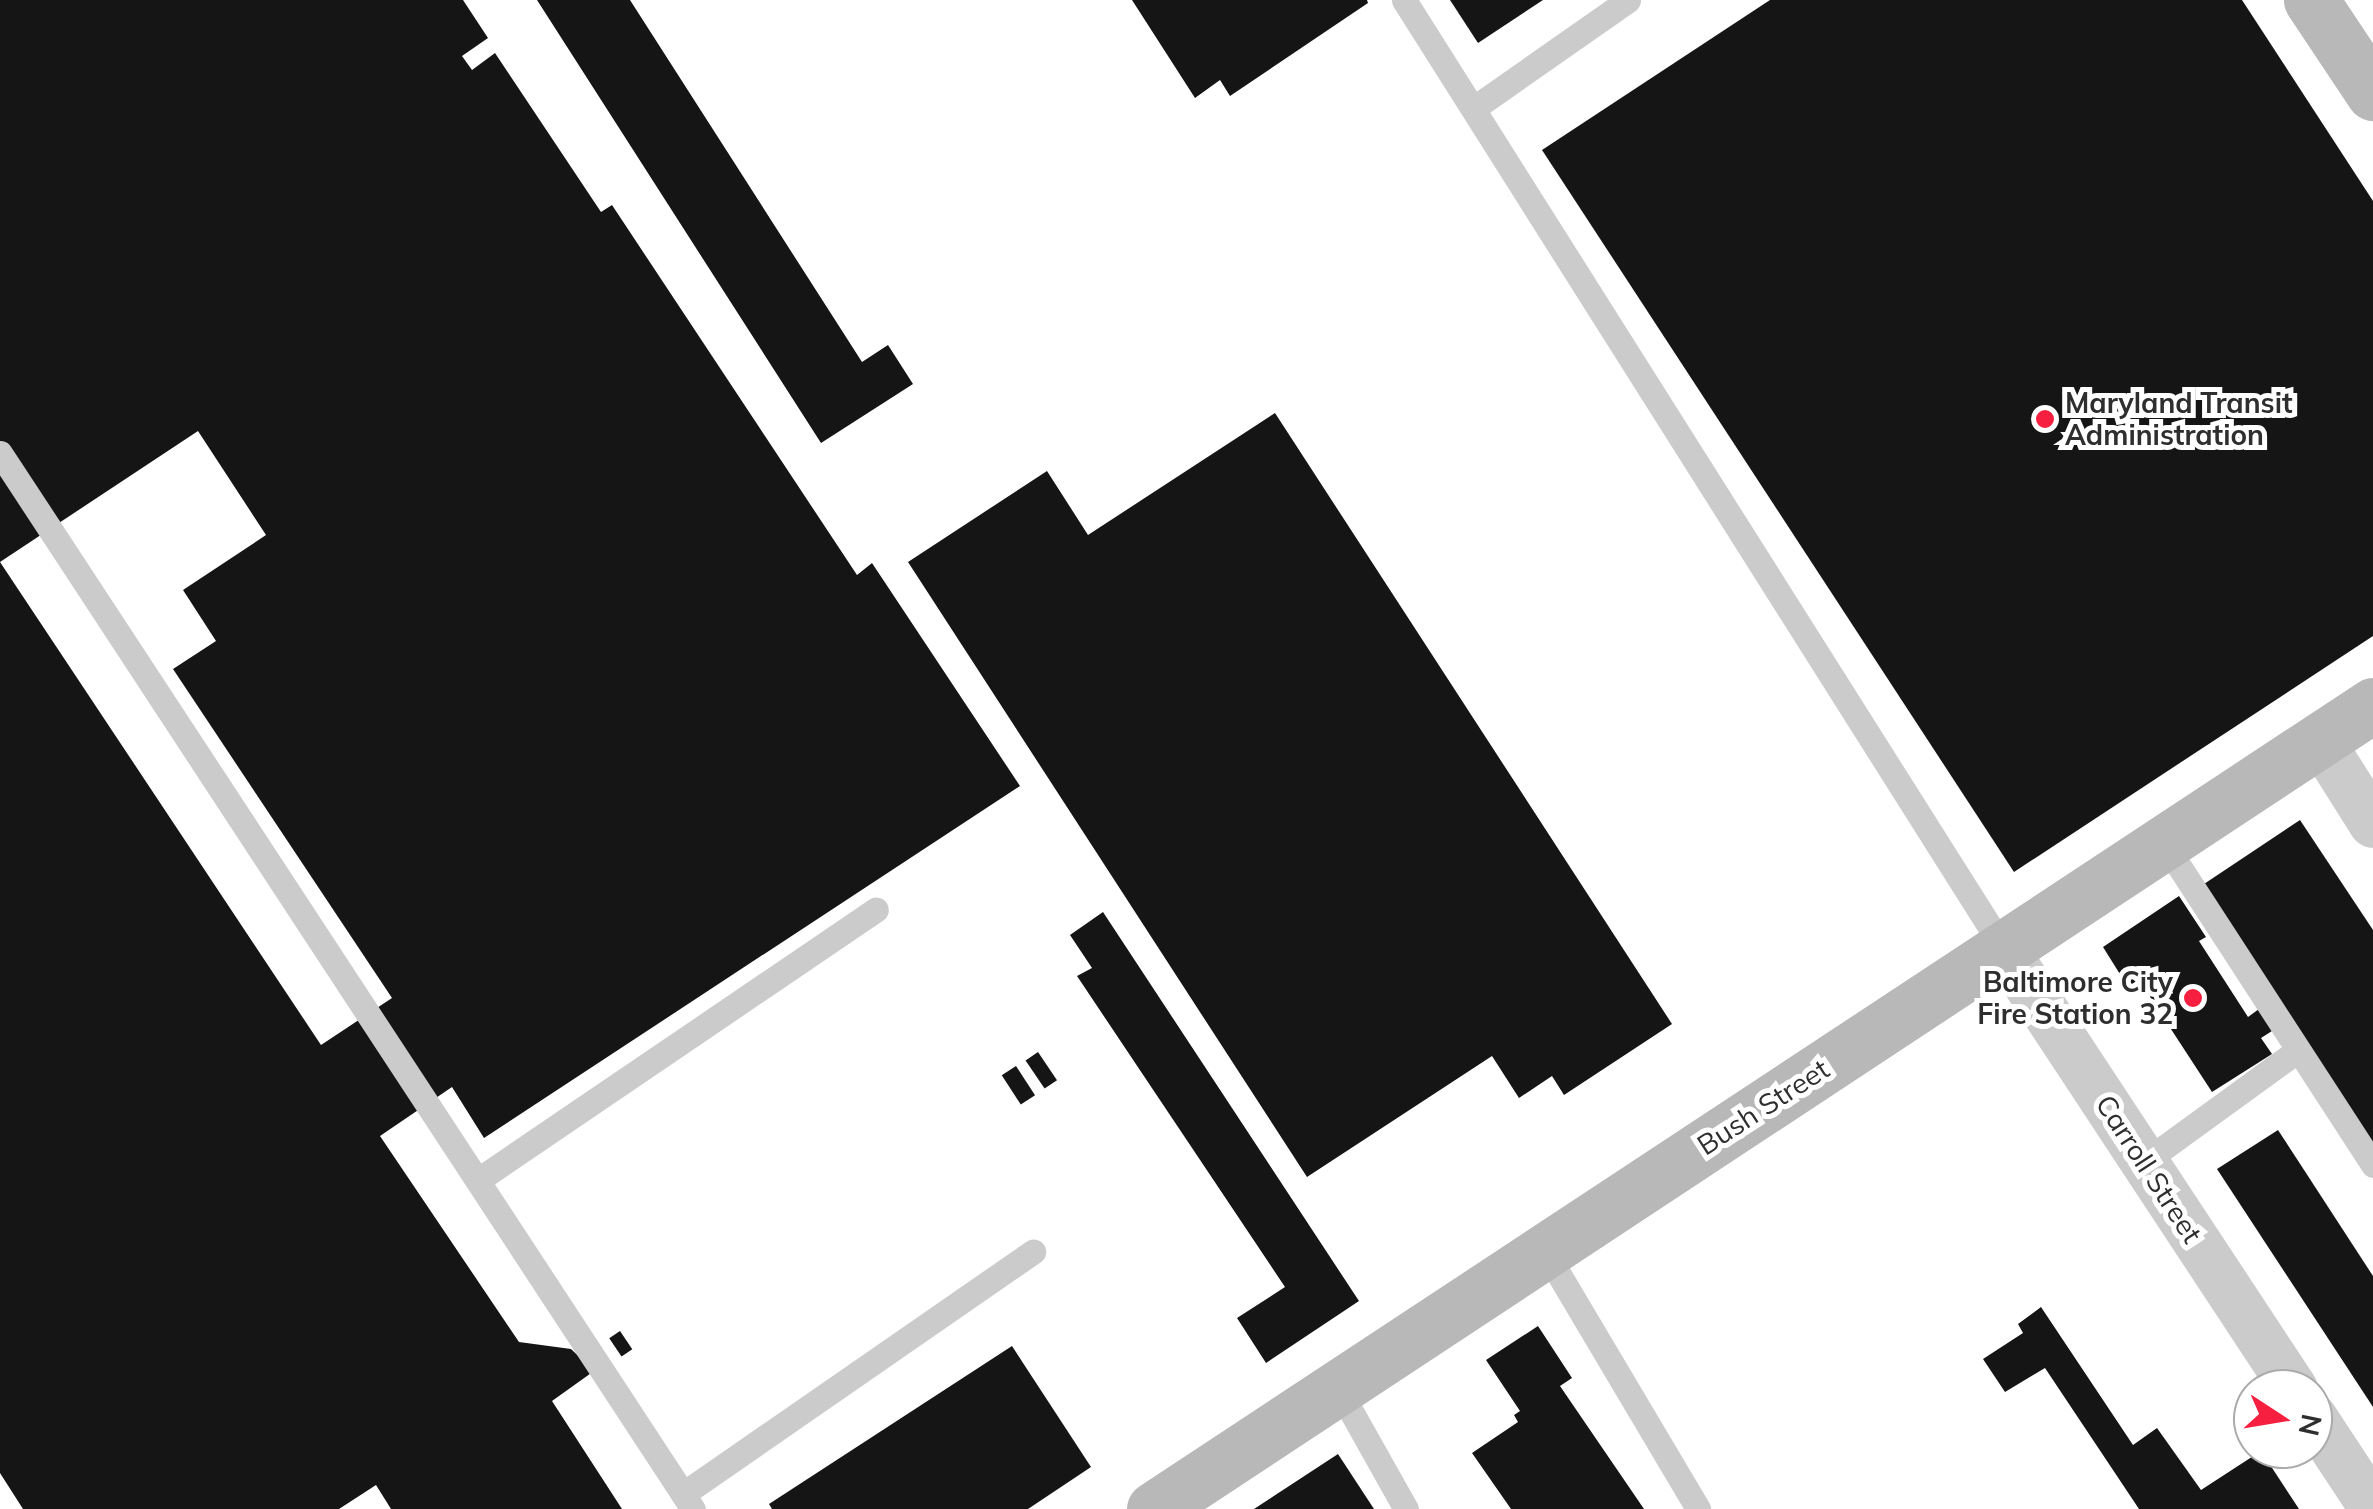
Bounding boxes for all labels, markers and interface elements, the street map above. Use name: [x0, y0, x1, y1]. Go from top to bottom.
place label: Maryland Transit Administration: [2065, 386, 2293, 452]
marker: Maryland Transit Administration: [2034, 408, 2056, 430]
place label: Baltimore City Fire Station 32: [1977, 965, 2173, 1031]
marker: Baltimore City Fire Station 32: [2182, 987, 2204, 1009]
street label: Bush Street: [1691, 1052, 1835, 1162]
street label: Carroll Street: [2089, 1089, 2209, 1249]
north arrow: [2233, 1369, 2333, 1469]
text: N: [2292, 1411, 2330, 1439]

